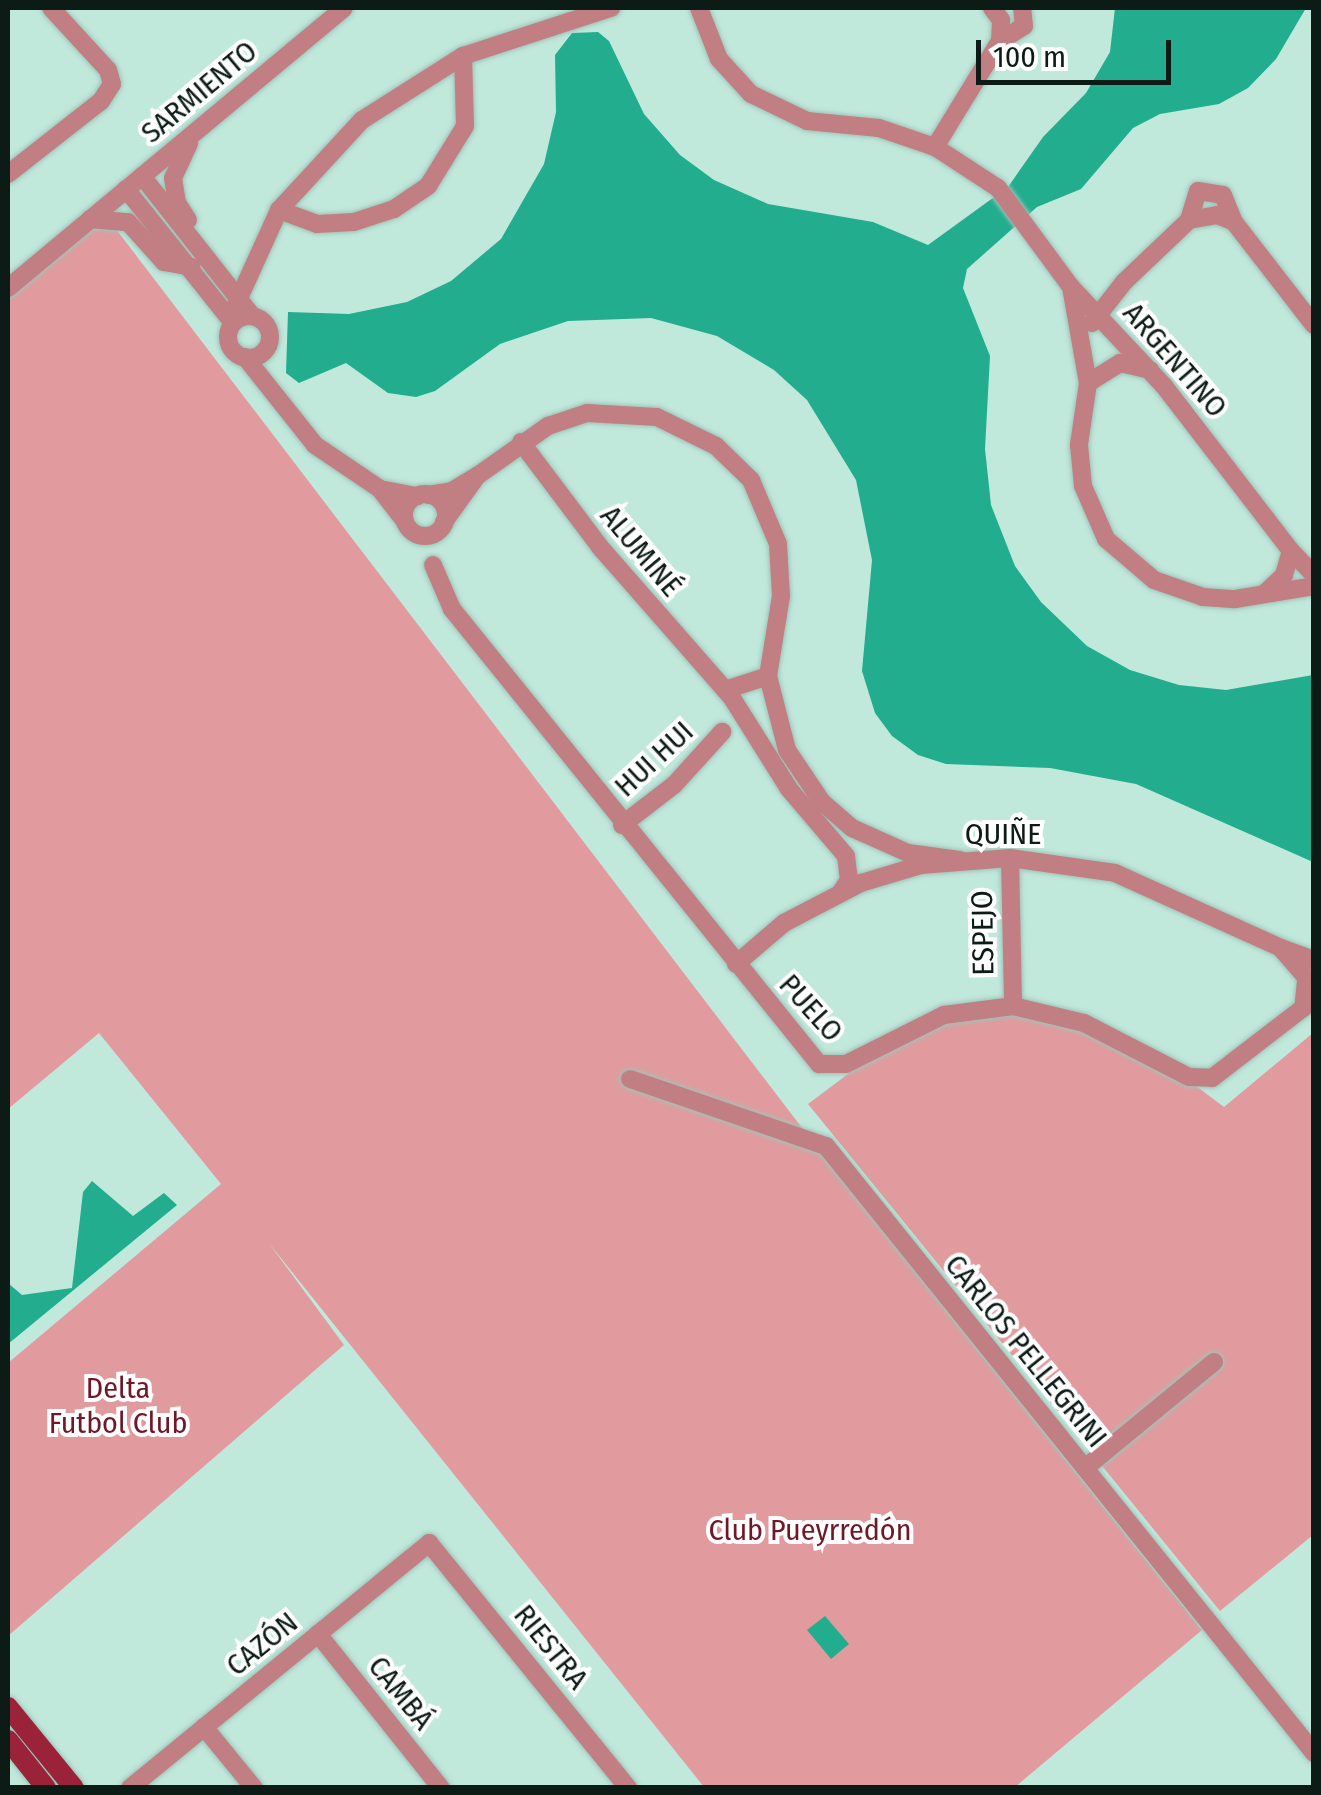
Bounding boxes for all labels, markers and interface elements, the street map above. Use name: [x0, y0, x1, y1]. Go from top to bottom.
scale bar: [981, 20, 1176, 82]
street label: SARMIENTO: [134, 33, 264, 151]
text: 100 m: [993, 39, 1066, 75]
street label: ARGENTINO: [1115, 295, 1235, 425]
street label: ALUMINÉ: [593, 498, 689, 604]
street label: HUI HUI: [607, 714, 701, 804]
street label: QUIÑE: [965, 816, 1041, 852]
street label: ESPEJO: [964, 890, 1002, 976]
street label: PUELO: [771, 967, 851, 1049]
street label: CARLOS PELLEGRINI: [937, 1247, 1115, 1455]
park label: Delta Futbol Club: [49, 1370, 187, 1440]
park label: Club Pueyrredón: [709, 1512, 911, 1548]
street label: RIESTRA: [506, 1598, 596, 1696]
street label: CAZÓN: [219, 1604, 305, 1684]
street label: CAMBÁ: [360, 1649, 442, 1737]

